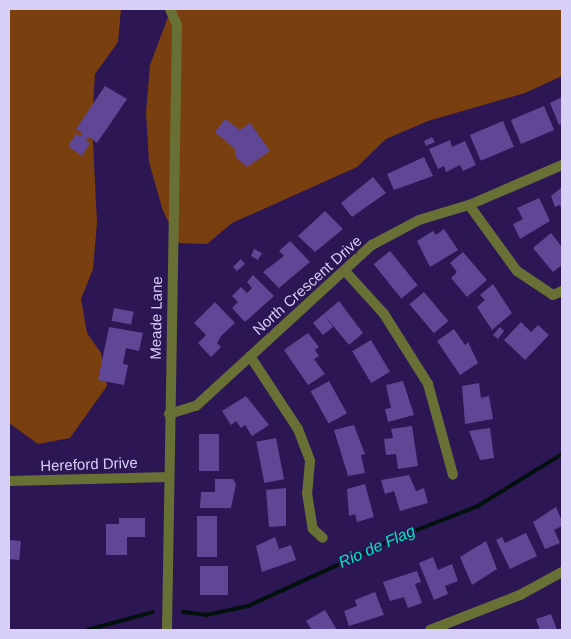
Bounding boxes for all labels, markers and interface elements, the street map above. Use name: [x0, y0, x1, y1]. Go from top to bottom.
street label: North Crescent Drive: [249, 231, 365, 339]
street label: Meade Lane: [146, 276, 166, 360]
street label: Hereford Drive: [40, 453, 138, 475]
water label: Rio de Flag: [336, 522, 418, 572]

